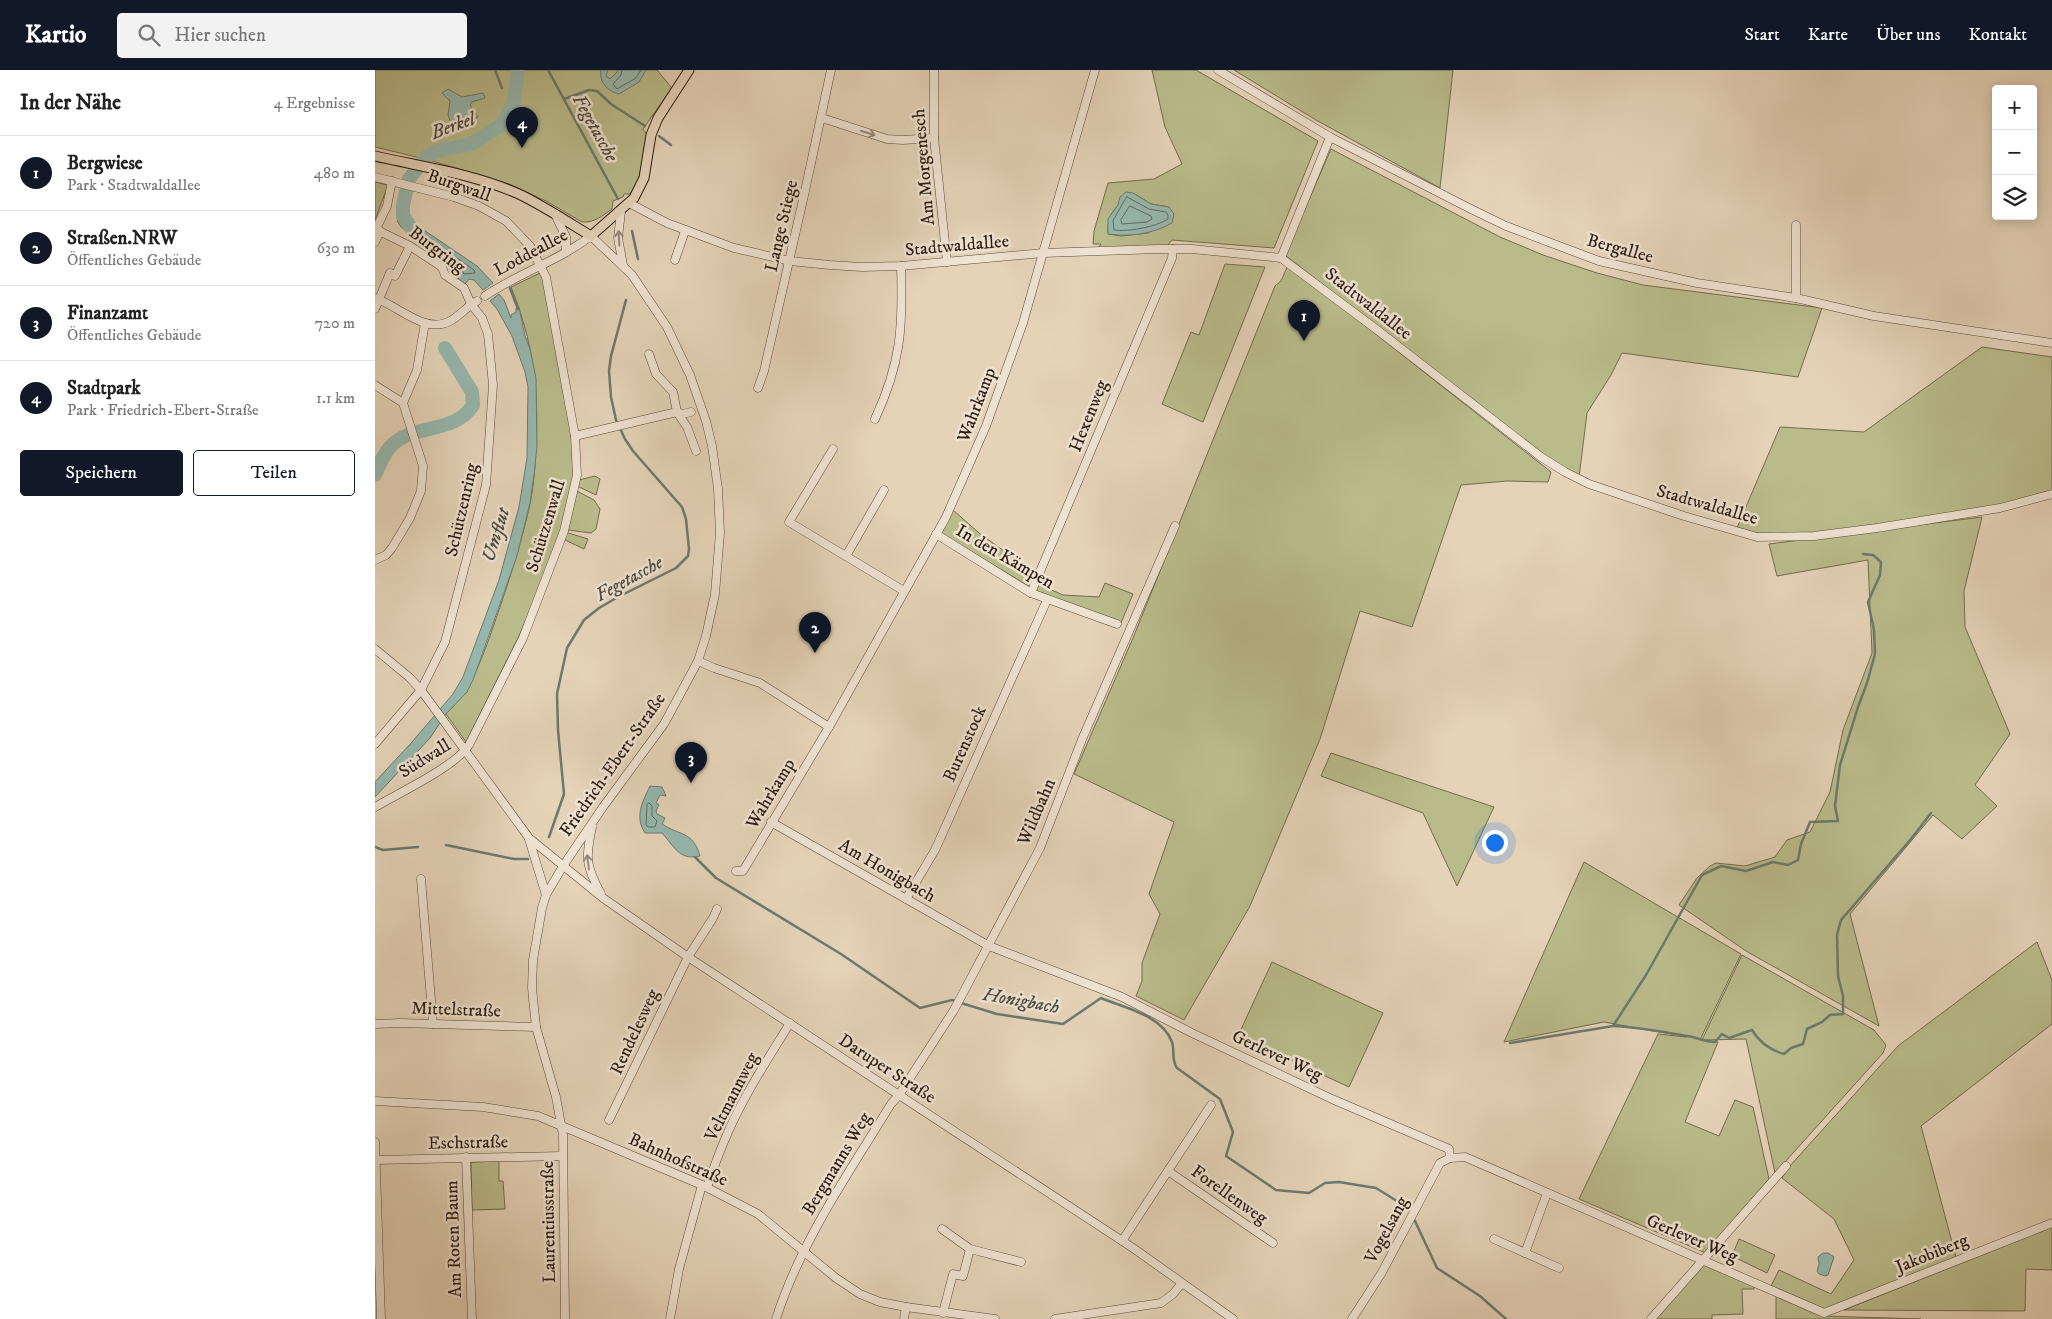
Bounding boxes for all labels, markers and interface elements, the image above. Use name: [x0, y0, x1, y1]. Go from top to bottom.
search box: [117, 13, 467, 58]
text: Kartio: [25, 20, 87, 50]
icon: search: [135, 21, 163, 49]
text: Hier suchen: [175, 24, 266, 47]
text: Start: [1744, 24, 1780, 46]
text: Karte: [1808, 24, 1848, 46]
text: Über uns: [1876, 24, 1940, 46]
text: Kontakt: [1968, 24, 2027, 46]
map controls: [1992, 85, 2037, 220]
button: +: [1992, 85, 2037, 130]
text: In der Nähe: [20, 90, 121, 116]
water label: Fegetasche: [567, 90, 623, 166]
text: 4 Ergebnisse: [273, 93, 355, 113]
water label: Berkel: [427, 107, 480, 145]
pin: 4: [506, 107, 538, 148]
street label: Am Morgenesch: [908, 107, 940, 226]
one-way arrow: [859, 129, 875, 139]
button: −: [1992, 130, 2037, 175]
text: Bergwiese: [67, 152, 143, 175]
text: 1: [33, 163, 39, 183]
text: 480 m: [314, 163, 355, 183]
street label: Burgwall: [424, 165, 494, 207]
text: Park · Stadtwaldallee: [67, 175, 200, 195]
button: layers: [1992, 175, 2037, 220]
street label: Lange Stiege: [761, 178, 803, 274]
street label: Burgring: [404, 222, 470, 278]
street label: Loddeallee: [490, 224, 572, 282]
text: Straßen.NRW: [67, 227, 177, 250]
one-way arrow: [614, 230, 624, 246]
street label: Stadtwaldallee: [904, 230, 1010, 262]
street label: Bergallee: [1585, 230, 1655, 268]
text: 2: [32, 238, 40, 258]
text: 630 m: [317, 238, 355, 258]
text: Öffentliches Gebäude: [67, 250, 201, 270]
street label: Stadtwaldallee: [1320, 263, 1416, 345]
pin: 1: [1288, 300, 1320, 341]
text: Finanzamt: [67, 302, 148, 325]
text: 3: [33, 313, 39, 333]
text: 720 m: [315, 313, 355, 333]
text: Öffentliches Gebäude: [67, 325, 201, 345]
street label: Wahrkamp: [952, 365, 1001, 446]
text: Stadtpark: [67, 377, 141, 400]
street label: Hexenweg: [1065, 377, 1113, 455]
text: 4: [31, 388, 41, 408]
text: 1.1 km: [316, 388, 355, 408]
text: Park · Friedrich-Ebert-Straße: [67, 400, 259, 420]
button: Speichern: [20, 450, 183, 496]
button: Teilen: [193, 450, 355, 496]
street label: Schützenring: [441, 461, 483, 559]
street label: Schützenwall: [522, 477, 571, 575]
street label: Stadtwaldallee: [1654, 480, 1760, 530]
water label: Umflut: [477, 504, 515, 565]
street label: In den Kämpen: [952, 520, 1059, 594]
water label: Fegetasche: [591, 551, 667, 607]
pin: 2: [799, 612, 831, 653]
street label: Friedrich-Ebert-Straße: [555, 689, 671, 841]
street label: Burenstock: [939, 703, 992, 785]
street label: Südwall: [395, 734, 455, 783]
pin: 3: [675, 742, 707, 783]
street label: Wahrkamp: [741, 755, 801, 834]
street label: Wildbahn: [1013, 775, 1061, 850]
your location: [1482, 830, 1508, 856]
street label: Am Honigbach: [835, 834, 940, 908]
one-way arrow: [583, 854, 593, 870]
water label: Honigbach: [980, 983, 1061, 1019]
street label: Rendelesweg: [606, 986, 664, 1078]
street label: Mittelstraße: [411, 997, 501, 1023]
street label: Gerlever Weg: [1228, 1025, 1326, 1087]
street label: Daruper Straße: [834, 1029, 940, 1109]
street label: Veltmannweg: [700, 1049, 764, 1146]
street label: Bergmanns Weg: [798, 1108, 876, 1219]
street label: Bahnhofstraße: [625, 1128, 731, 1192]
street label: Eschstraße: [428, 1131, 508, 1155]
street label: Laurentiusstraße: [537, 1161, 561, 1283]
street label: Forellenweg: [1186, 1161, 1272, 1230]
street label: Am Roten Baum: [441, 1180, 467, 1298]
street label: Vogelsang: [1360, 1193, 1414, 1268]
street label: Gerlever Weg: [1643, 1210, 1741, 1268]
street label: Jakobiberg: [1891, 1229, 1972, 1279]

